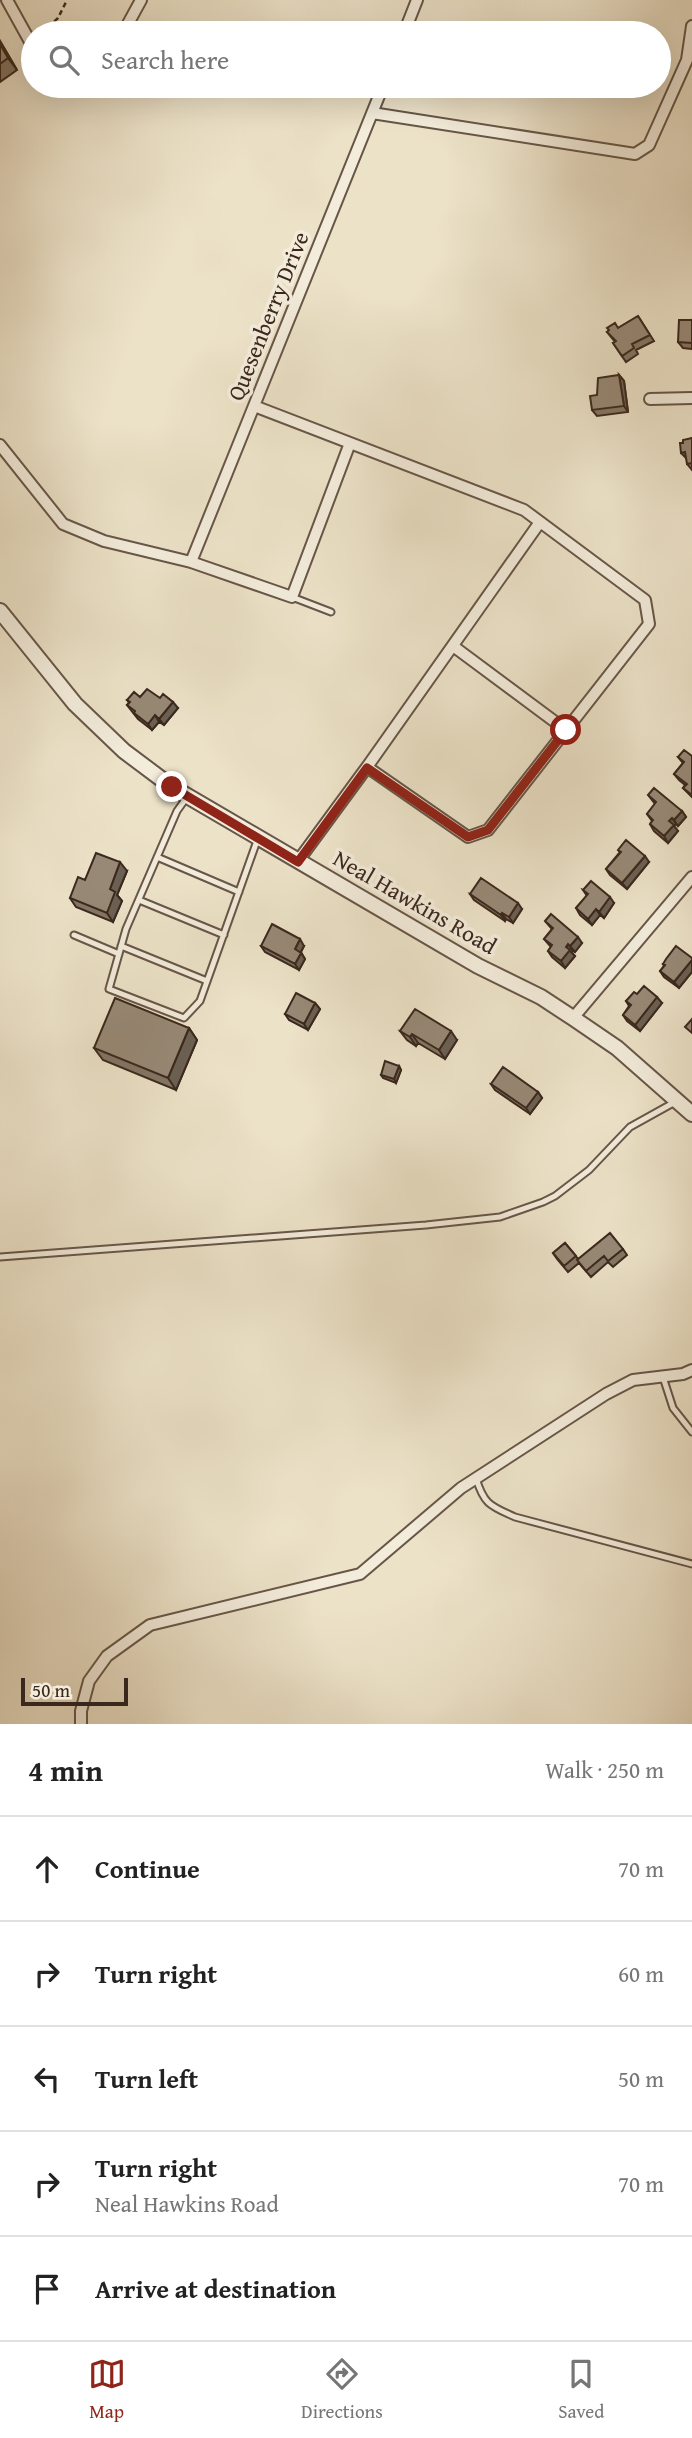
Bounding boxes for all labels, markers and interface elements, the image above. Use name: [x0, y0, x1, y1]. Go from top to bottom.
search box: [21, 21, 671, 98]
text: Search here: [101, 40, 229, 79]
icon: search: [45, 41, 83, 79]
street label: Quesenberry Drive: [219, 226, 317, 405]
route start: [550, 714, 581, 745]
route end: [156, 771, 187, 802]
street label: Neal Hawkins Road: [327, 841, 504, 962]
scale bar: [21, 1675, 128, 1707]
text: 50 m: [32, 1676, 70, 1704]
text: 4 min: [28, 1748, 103, 1792]
text: Walk · 250 m: [545, 1753, 664, 1786]
text: Continue: [95, 1849, 200, 1888]
icon: ahead: [28, 1850, 66, 1888]
text: 70 m: [618, 1852, 664, 1885]
text: Turn right: [95, 1954, 217, 1993]
icon: right: [28, 1955, 66, 1993]
text: 60 m: [618, 1957, 664, 1990]
text: Turn left: [95, 2059, 198, 2098]
icon: left: [28, 2060, 66, 2098]
text: 50 m: [618, 2062, 664, 2095]
text: Turn right: [95, 2148, 217, 2187]
icon: right: [28, 2165, 66, 2203]
text: 70 m: [618, 2167, 664, 2200]
text: Neal Hawkins Road: [95, 2187, 279, 2220]
text: Arrive at destination: [95, 2269, 336, 2308]
icon: arrive: [28, 2270, 66, 2308]
tab: Map: [88, 2355, 126, 2425]
tab: Directions: [301, 2355, 383, 2425]
tab: Saved: [558, 2355, 604, 2425]

